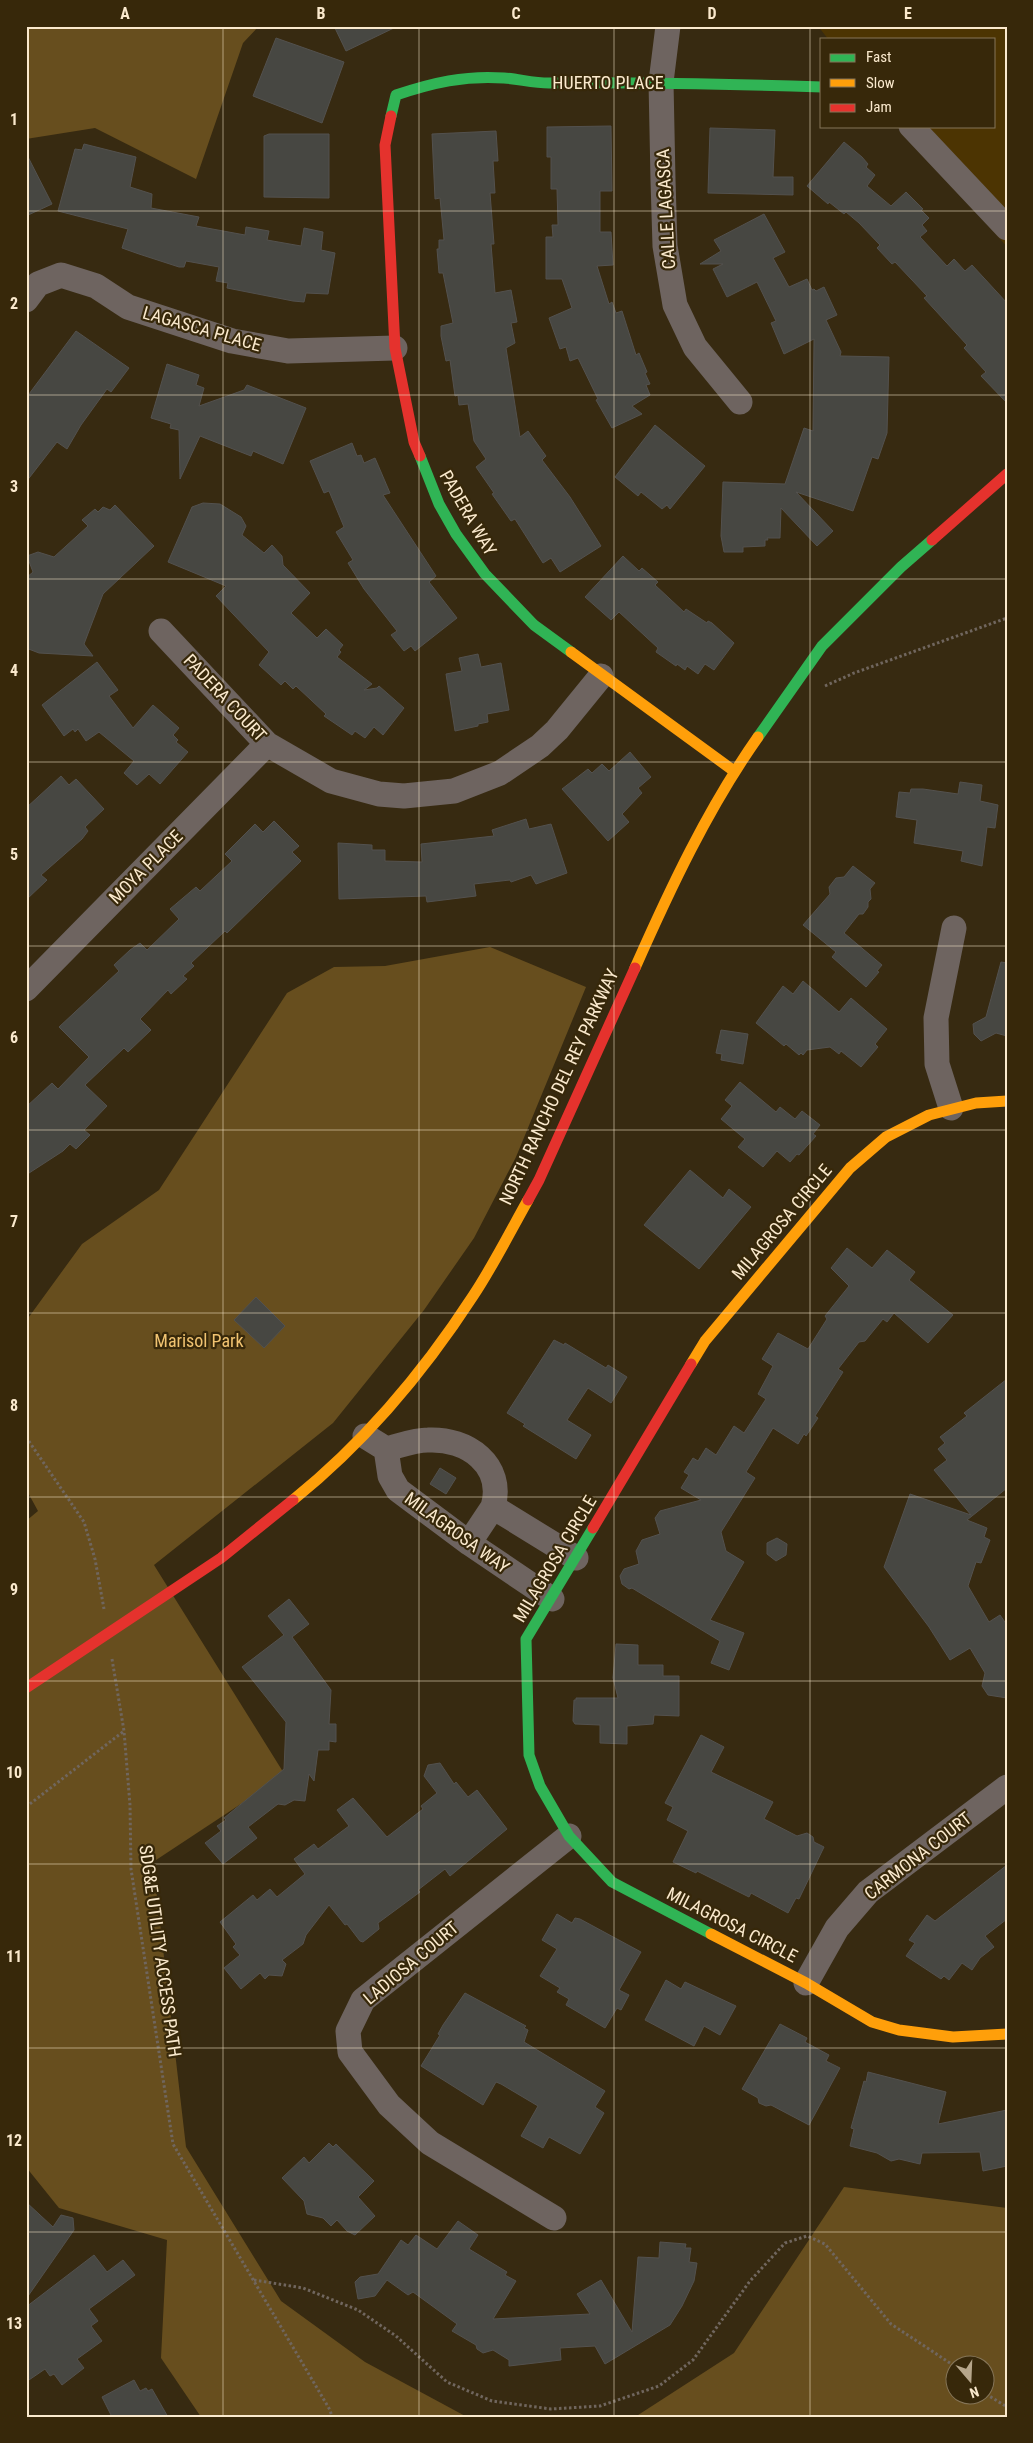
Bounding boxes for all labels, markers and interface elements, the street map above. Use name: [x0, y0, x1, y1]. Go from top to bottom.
text: A: [120, 4, 130, 23]
text: B: [317, 4, 326, 23]
text: C: [511, 4, 521, 23]
text: D: [707, 4, 717, 23]
text: E: [904, 4, 912, 23]
legend: [820, 38, 996, 128]
text: Fast: [866, 48, 891, 66]
street label: HUERTO PLACE: [552, 72, 664, 93]
text: Slow: [866, 74, 895, 92]
text: Jam: [866, 98, 892, 116]
text: 1: [10, 110, 18, 129]
street label: CALLE LAGASCA: [652, 148, 679, 270]
text: 2: [10, 294, 18, 313]
street label: LAGASCA PLACE: [141, 302, 264, 355]
street label: PADERA WAY: [436, 466, 501, 560]
text: 3: [10, 477, 18, 496]
street label: PADERA COURT: [180, 650, 271, 746]
text: 4: [10, 661, 18, 680]
street label: MOYA PLACE: [105, 825, 187, 908]
text: 5: [10, 845, 18, 864]
street label: NORTH RANCHO DEL REY PARKWAY: [495, 965, 623, 1208]
text: 6: [10, 1028, 18, 1047]
street label: MILAGROSA CIRCLE: [727, 1160, 836, 1284]
text: 7: [10, 1212, 18, 1231]
park label: Marisol Park: [154, 1330, 244, 1351]
text: 8: [10, 1396, 18, 1415]
street label: MILAGROSA WAY: [401, 1488, 514, 1578]
street label: MILAGROSA CIRCLE: [509, 1492, 601, 1626]
text: 9: [10, 1580, 18, 1599]
text: 10: [6, 1763, 22, 1782]
street label: CARMONA COURT: [860, 1807, 975, 1904]
street label: SDG&E UTILITY ACCESS PATH: [135, 1844, 186, 2058]
street label: MILAGROSA CIRCLE: [663, 1883, 801, 1967]
street label: LADIOSA COURT: [359, 1917, 463, 2009]
text: 11: [6, 1947, 22, 1966]
text: 12: [6, 2131, 22, 2150]
text: 13: [6, 2314, 22, 2333]
north arrow: [946, 2356, 996, 2406]
text: N: [968, 2383, 981, 2401]

